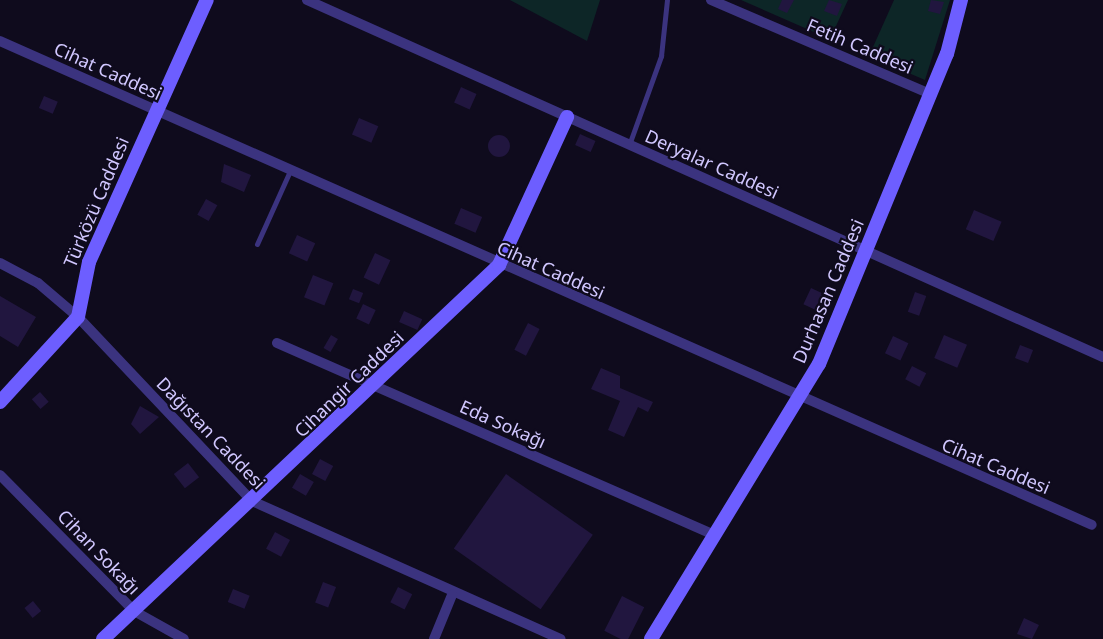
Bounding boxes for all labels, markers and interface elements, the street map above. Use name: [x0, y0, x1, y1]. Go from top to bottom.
street label: Fetih Caddesi: [804, 14, 916, 78]
street label: Cihat Caddesi: [51, 38, 165, 104]
street label: Deryalar Caddesi: [642, 125, 782, 203]
street label: Türközü Caddesi: [59, 134, 133, 270]
street label: Durhasan Caddesi: [788, 216, 868, 366]
street label: Cihat Caddesi: [494, 237, 608, 303]
street label: Cihangir Caddesi: [290, 326, 408, 442]
street label: Dağıstan Caddesi: [152, 373, 270, 493]
street label: Eda Sokağı: [457, 395, 549, 453]
street label: Cihat Caddesi: [939, 434, 1053, 498]
street label: Cihan Sokağı: [53, 505, 145, 599]

